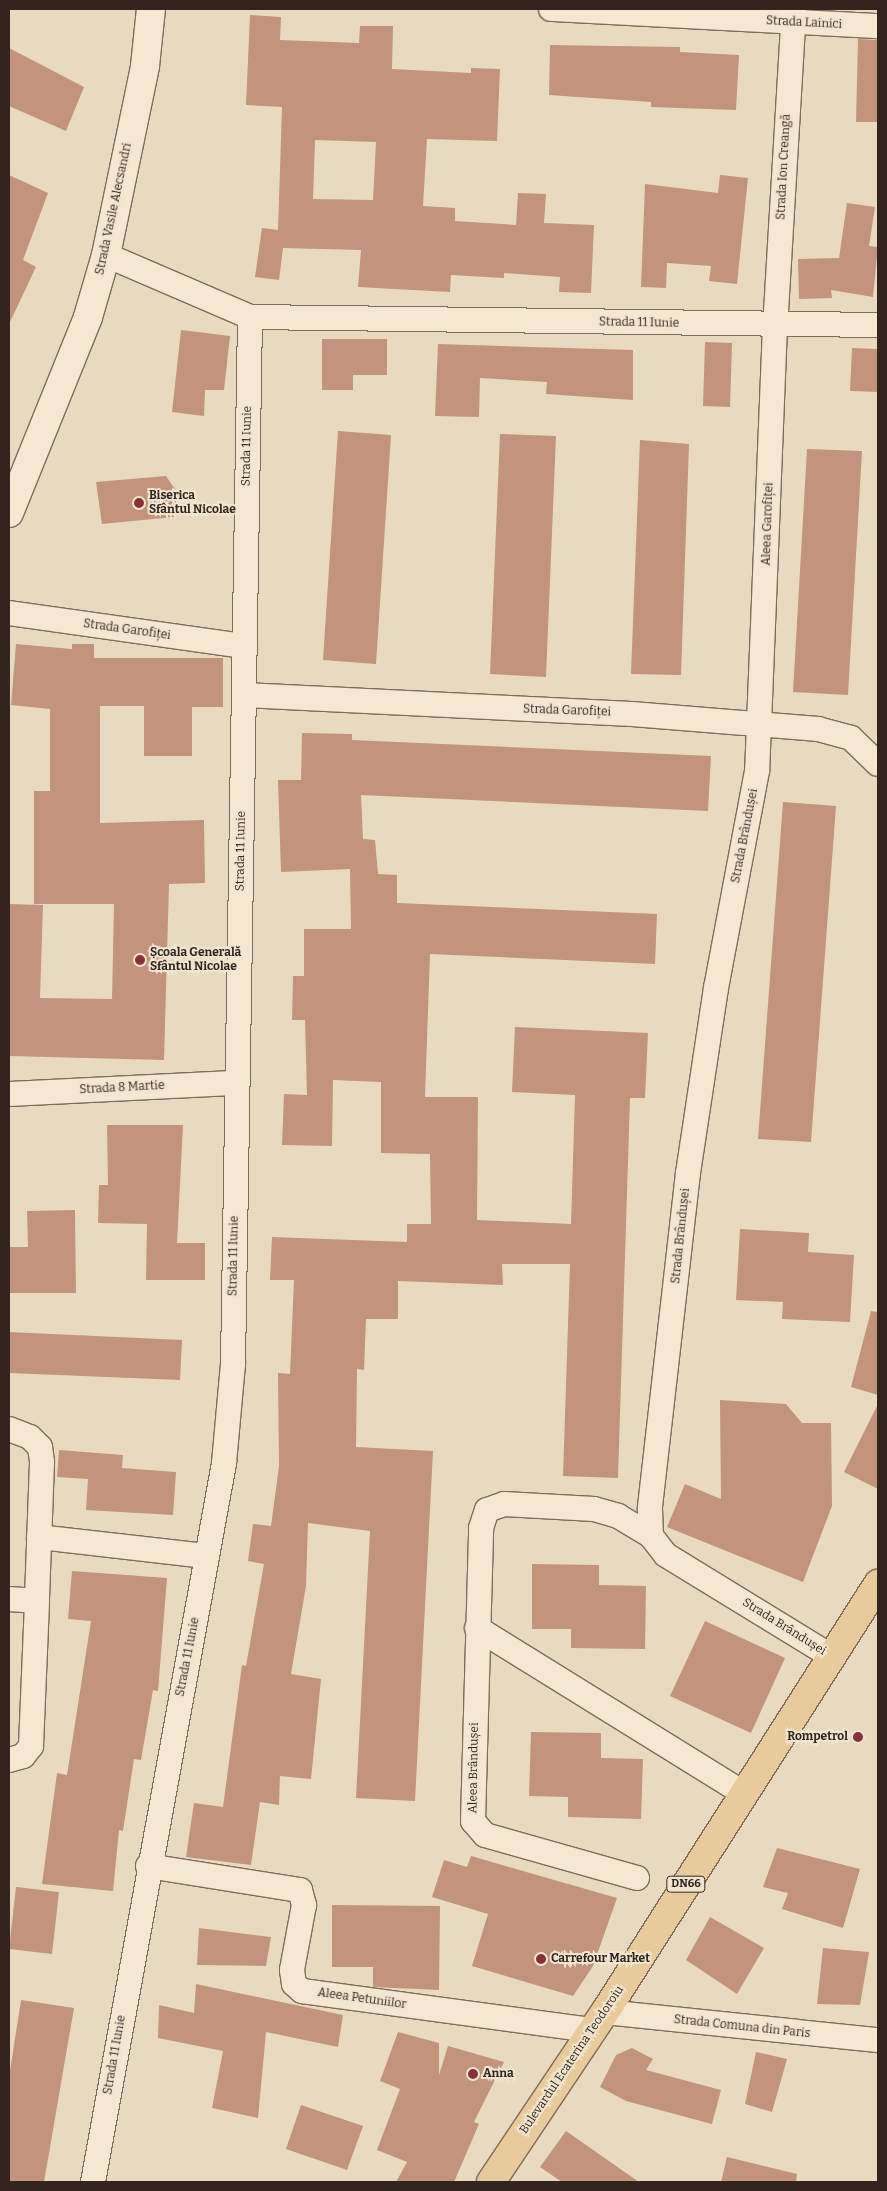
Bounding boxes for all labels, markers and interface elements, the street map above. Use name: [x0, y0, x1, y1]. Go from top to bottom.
street label: Strada Lainici: [766, 14, 842, 32]
street label: Strada Ion Creangă: [774, 114, 794, 220]
street label: Strada Vasile Alecsandri: [93, 142, 135, 276]
street label: Strada 11 Iunie: [599, 315, 679, 331]
street label: Strada 11 Iunie: [239, 406, 255, 486]
street label: Aleea Garofiței: [759, 482, 777, 566]
place label: Biserica Sfântul Nicolae: [149, 489, 236, 517]
marker: Biserica Sfântul Nicolae: [133, 497, 145, 509]
street label: Strada Garofiței: [82, 617, 172, 643]
street label: Strada Garofiței: [523, 702, 611, 720]
street label: Strada Brândușei: [729, 788, 761, 884]
street label: Strada 11 Iunie: [233, 811, 249, 891]
place label: Școala Generală Sfântul Nicolae: [150, 946, 241, 974]
marker: Școala Generală Sfântul Nicolae: [134, 954, 146, 966]
street label: Strada 8 Martie: [79, 1079, 165, 1097]
street label: Strada Brândușei: [669, 1188, 693, 1284]
street label: Strada 11 Iunie: [226, 1216, 242, 1296]
street label: Strada Brândușei: [739, 1595, 829, 1659]
street label: Strada 11 Iunie: [173, 1616, 203, 1698]
street label: Aleea Brândușei: [466, 1722, 482, 1814]
place label: Rompetrol: [787, 1730, 848, 1744]
marker: Rompetrol: [852, 1731, 864, 1743]
road number: DN66: [666, 1876, 706, 1892]
place label: Carrefour Market: [551, 1952, 650, 1966]
marker: Carrefour Market: [535, 1953, 547, 1965]
street label: Bulevardul Ecaterina Teodoroiu: [517, 1983, 627, 2137]
street label: Aleea Petuniilor: [317, 1986, 407, 2012]
street label: Strada Comuna din Paris: [673, 2013, 811, 2041]
street label: Strada 11 Iunie: [101, 2014, 129, 2096]
place label: Anna: [483, 2067, 514, 2081]
marker: Anna: [467, 2068, 479, 2080]

